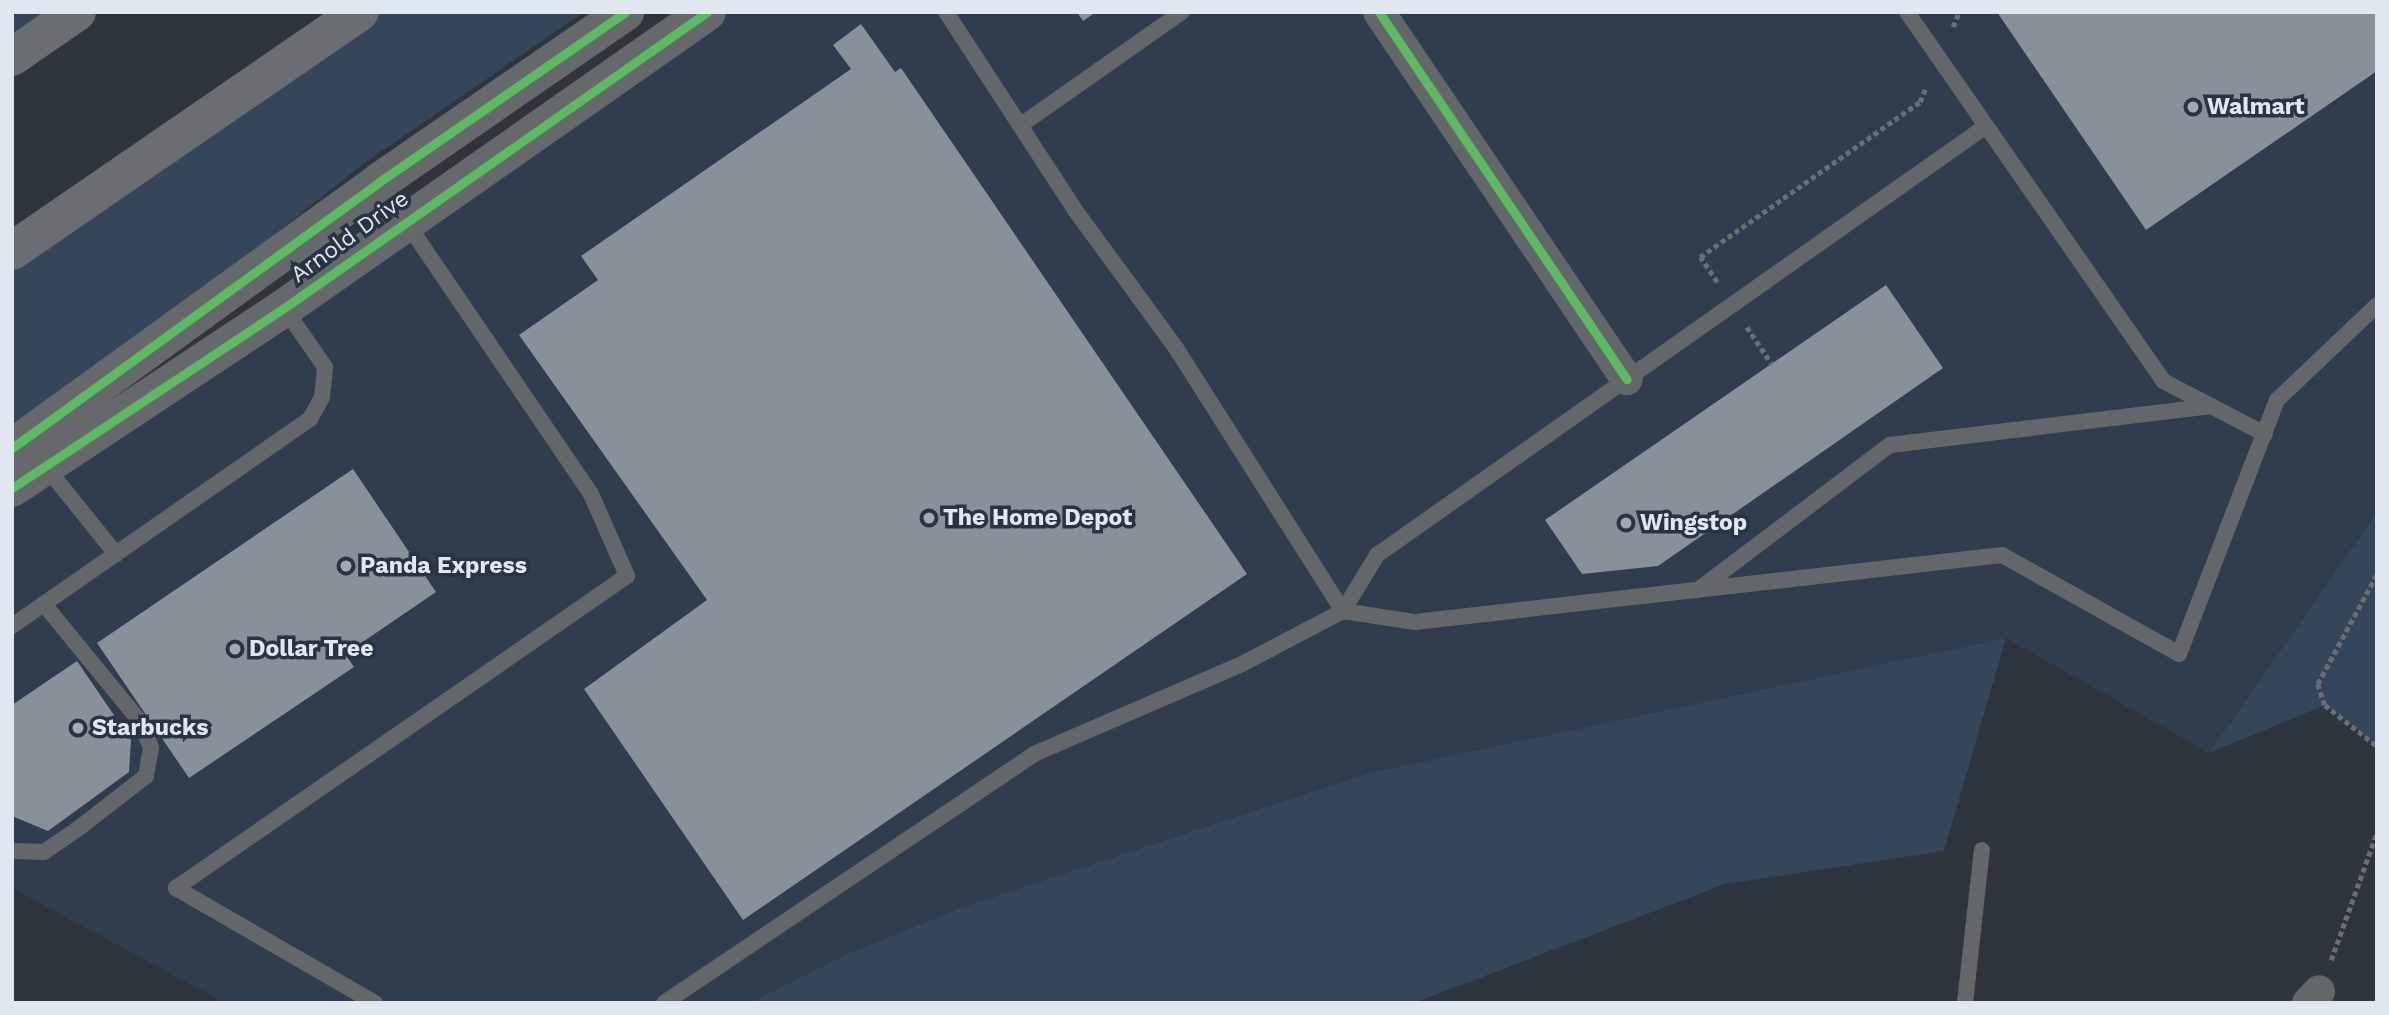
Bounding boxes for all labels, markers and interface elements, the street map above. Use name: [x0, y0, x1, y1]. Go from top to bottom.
place label: Walmart: [2207, 93, 2304, 121]
marker: Walmart: [2185, 99, 2201, 115]
street label: Arnold Drive: [286, 185, 414, 289]
place label: The Home Depot: [943, 504, 1132, 532]
place label: Wingstop: [1640, 509, 1747, 537]
marker: The Home Depot: [921, 510, 937, 526]
marker: Wingstop: [1618, 515, 1634, 531]
place label: Panda Express: [360, 552, 527, 580]
marker: Panda Express: [338, 558, 354, 574]
place label: Dollar Tree: [249, 635, 374, 663]
marker: Dollar Tree: [227, 641, 243, 657]
place label: Starbucks: [92, 714, 208, 742]
marker: Starbucks: [70, 720, 86, 736]

